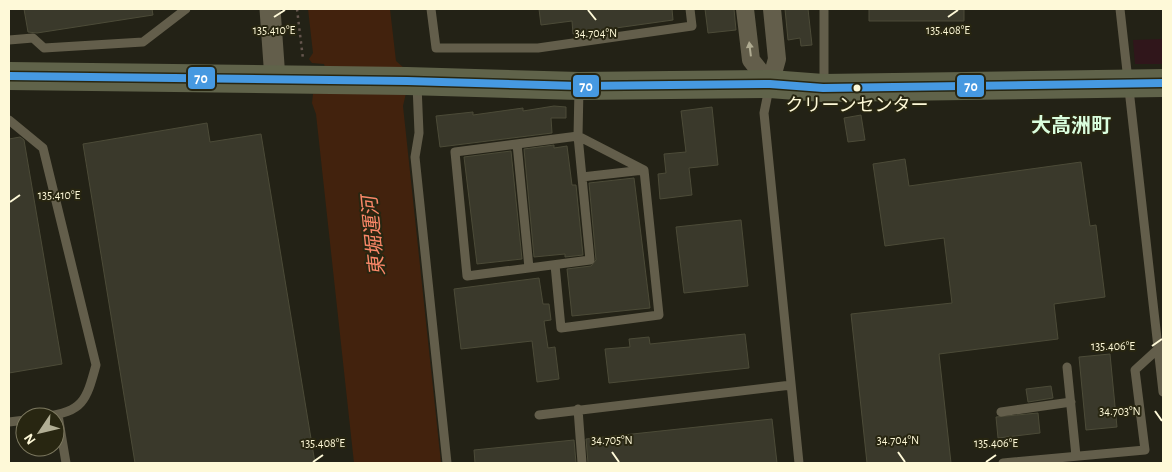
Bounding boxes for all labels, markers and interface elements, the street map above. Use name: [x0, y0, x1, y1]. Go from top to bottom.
text: 135.410°E: [253, 24, 295, 36]
text: 135.408°E: [926, 24, 970, 36]
text: 34.704°N: [575, 27, 617, 39]
one-way arrow: [746, 41, 754, 57]
line badge: 70: [187, 66, 216, 90]
text: 70: [194, 72, 208, 86]
line badge: 70: [572, 74, 600, 98]
line badge: 70: [956, 74, 985, 98]
text: 70: [579, 80, 593, 94]
text: 70: [964, 80, 978, 94]
marker: クリーンセンター: [852, 83, 862, 93]
place label: クリーンセンター: [785, 96, 929, 115]
district label: 大高洲町: [1031, 115, 1111, 136]
text: 135.410°E: [38, 189, 80, 201]
water label: 東堀運河: [358, 191, 388, 277]
text: 135.406°E: [1091, 340, 1135, 352]
text: 34.703°N: [1099, 405, 1141, 417]
north arrow: [15, 407, 65, 457]
text: N: [22, 431, 39, 447]
text: 34.705°N: [591, 434, 633, 446]
text: 34.704°N: [877, 434, 919, 446]
text: 135.408°E: [301, 437, 345, 449]
text: 135.406°E: [974, 437, 1018, 449]

